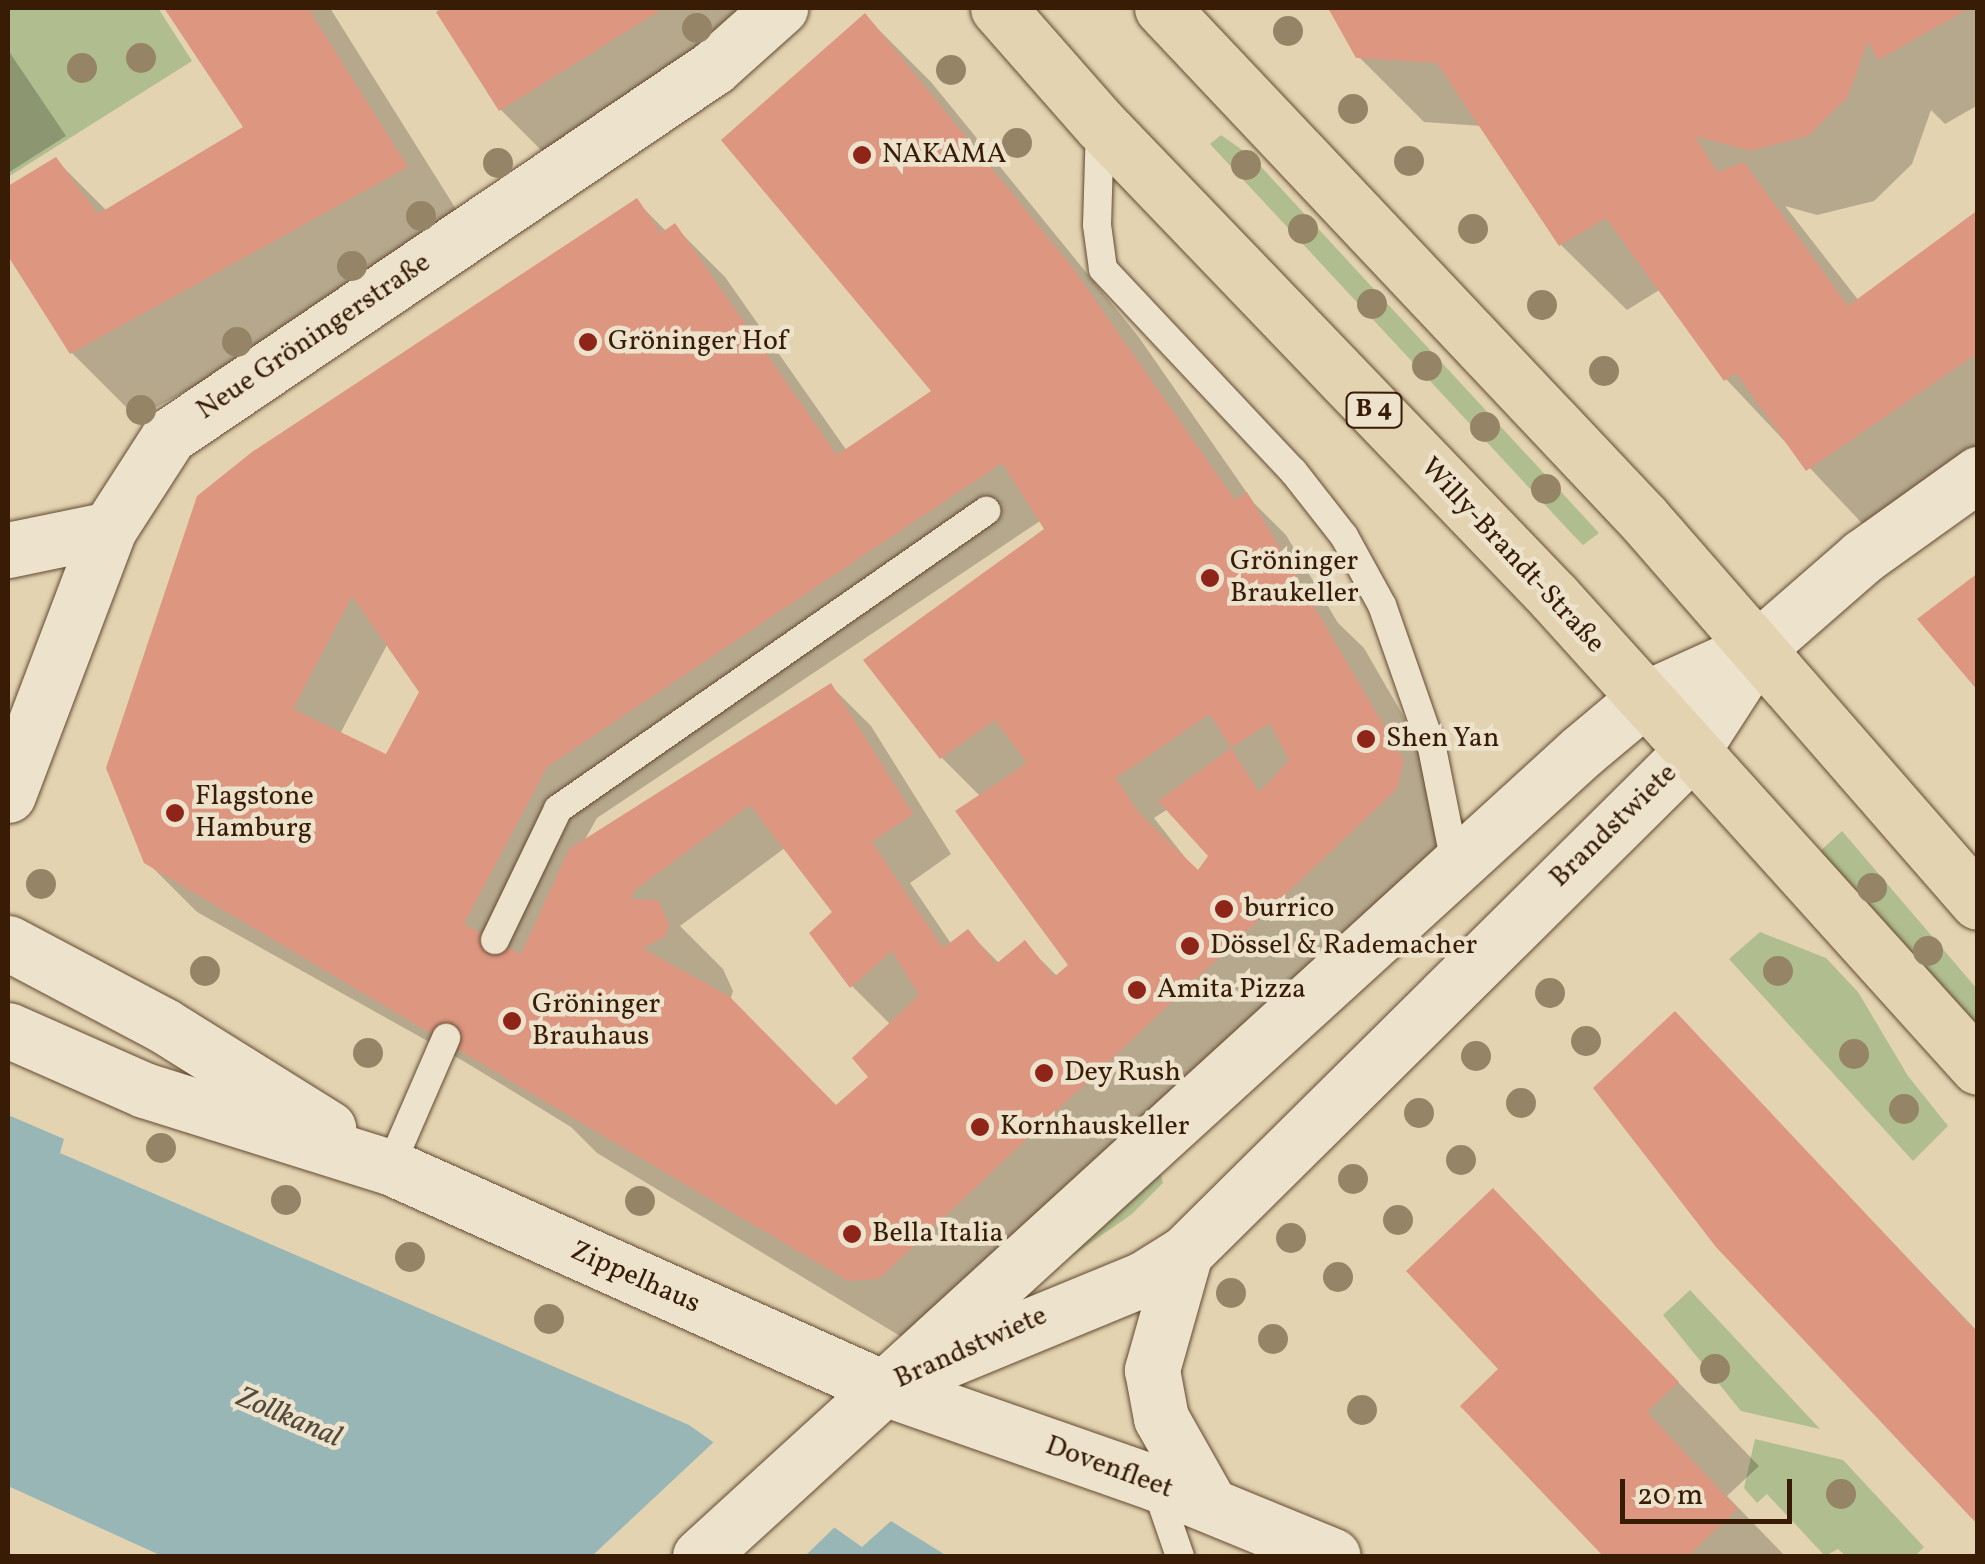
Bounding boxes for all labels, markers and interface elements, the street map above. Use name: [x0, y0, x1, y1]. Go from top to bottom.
place label: NAKAMA: [882, 138, 1006, 172]
marker: NAKAMA: [851, 144, 873, 166]
street label: Neue Gröningerstraße: [191, 246, 437, 428]
place label: Gröninger Hof: [608, 325, 787, 359]
marker: Gröninger Hof: [577, 331, 599, 353]
road number: B 4: [1344, 390, 1404, 430]
street label: Willy-Brandt-Straße: [1413, 451, 1611, 661]
place label: Gröninger Braukeller: [1230, 545, 1359, 611]
marker: Gröninger Braukeller: [1199, 567, 1221, 589]
place label: Shen Yan: [1386, 722, 1500, 756]
marker: Shen Yan: [1355, 728, 1377, 750]
street label: Brandstwiete: [1543, 757, 1685, 895]
place label: Flagstone Hamburg: [195, 780, 314, 846]
marker: Flagstone Hamburg: [164, 802, 186, 824]
place label: burrico: [1244, 892, 1334, 926]
marker: burrico: [1213, 898, 1235, 920]
place label: Dössel & Rademacher: [1210, 929, 1477, 963]
marker: Dössel & Rademacher: [1179, 935, 1201, 957]
place label: Amita Pizza: [1157, 973, 1306, 1007]
marker: Amita Pizza: [1126, 979, 1148, 1001]
place label: Gröninger Brauhaus: [532, 988, 660, 1054]
marker: Gröninger Brauhaus: [501, 1010, 523, 1032]
place label: Dey Rush: [1064, 1056, 1182, 1090]
marker: Dey Rush: [1033, 1062, 1055, 1084]
place label: Kornhauskeller: [1000, 1110, 1189, 1144]
marker: Kornhauskeller: [969, 1116, 991, 1138]
place label: Bella Italia: [872, 1217, 1003, 1251]
marker: Bella Italia: [841, 1223, 863, 1245]
street label: Zippelhaus: [565, 1235, 705, 1321]
street label: Brandstwiete: [889, 1299, 1053, 1397]
water label: Zollkanal: [231, 1380, 347, 1456]
street label: Dovenfleet: [1041, 1429, 1177, 1507]
scale bar: [1625, 1459, 1798, 1521]
text: 20 m: [1637, 1475, 1703, 1517]

